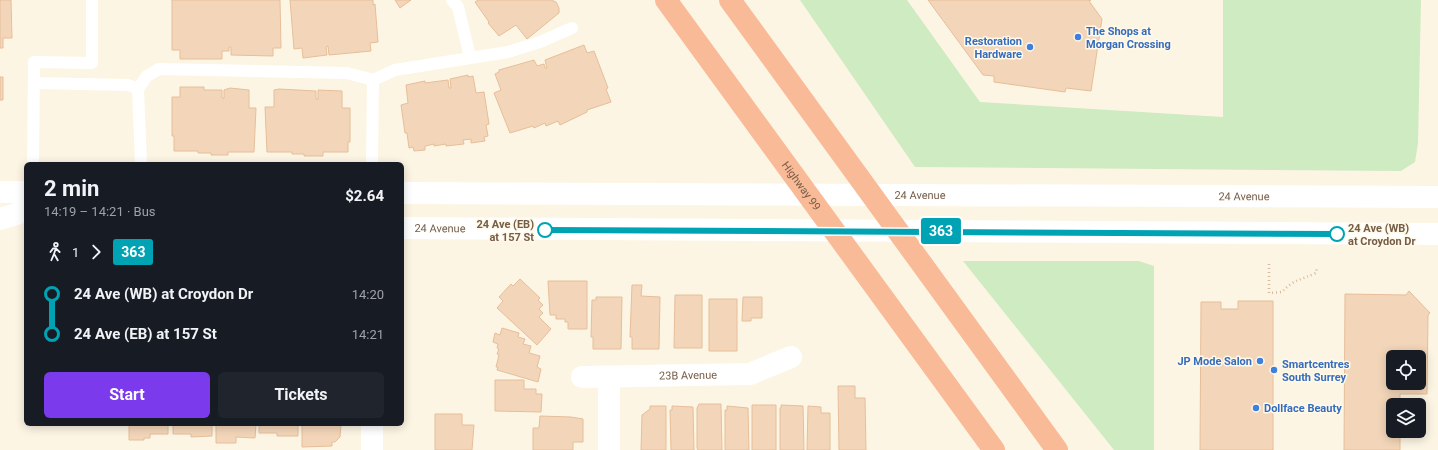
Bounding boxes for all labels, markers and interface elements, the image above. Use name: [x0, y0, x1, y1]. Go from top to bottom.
place label: The Shops at Morgan Crossing: [1086, 25, 1171, 51]
marker: The Shops at Morgan Crossing: [1073, 32, 1083, 42]
place label: Restoration Hardware: [965, 35, 1022, 61]
marker: Restoration Hardware: [1025, 42, 1035, 52]
street label: Highway 99: [779, 159, 823, 213]
text: 2 min: [44, 176, 99, 201]
text: $2.64: [345, 187, 384, 205]
street label: 24 Avenue: [894, 189, 946, 202]
street label: 24 Avenue: [1218, 190, 1270, 203]
text: 14:19 – 14:21 · Bus: [44, 204, 156, 219]
place label: 24 Ave (EB) at 157 St: [476, 218, 534, 244]
line badge: 363: [918, 218, 964, 244]
street label: 24 Avenue: [414, 222, 466, 235]
marker: 24 Ave (EB) at 157 St: [537, 222, 553, 238]
place label: 24 Ave (WB) at Croydon Dr: [1348, 222, 1415, 248]
text: 363: [929, 223, 953, 239]
marker: 24 Ave (WB) at Croydon Dr: [1329, 226, 1345, 242]
icon: walk: [44, 241, 66, 263]
icon: forward: [85, 241, 107, 263]
text: 363: [121, 244, 145, 260]
text: 1: [72, 245, 79, 260]
text: 24 Ave (WB) at Croydon Dr: [74, 285, 253, 303]
text: 14:20: [352, 287, 384, 302]
text: 24 Ave (EB) at 157 St: [74, 325, 217, 343]
text: 14:21: [352, 327, 384, 342]
map controls: [1386, 350, 1426, 438]
button: locate: [1386, 350, 1426, 390]
place label: JP Mode Salon: [1177, 355, 1252, 368]
marker: JP Mode Salon: [1255, 356, 1265, 366]
place label: Smartcentres South Surrey: [1282, 358, 1350, 384]
marker: Smartcentres South Surrey: [1269, 365, 1279, 375]
street label: 23B Avenue: [659, 369, 717, 383]
button: Start: [44, 372, 210, 418]
button: Tickets: [218, 372, 384, 418]
button: layers: [1386, 398, 1426, 438]
place label: Dollface Beauty: [1264, 402, 1342, 415]
marker: Dollface Beauty: [1251, 403, 1261, 413]

